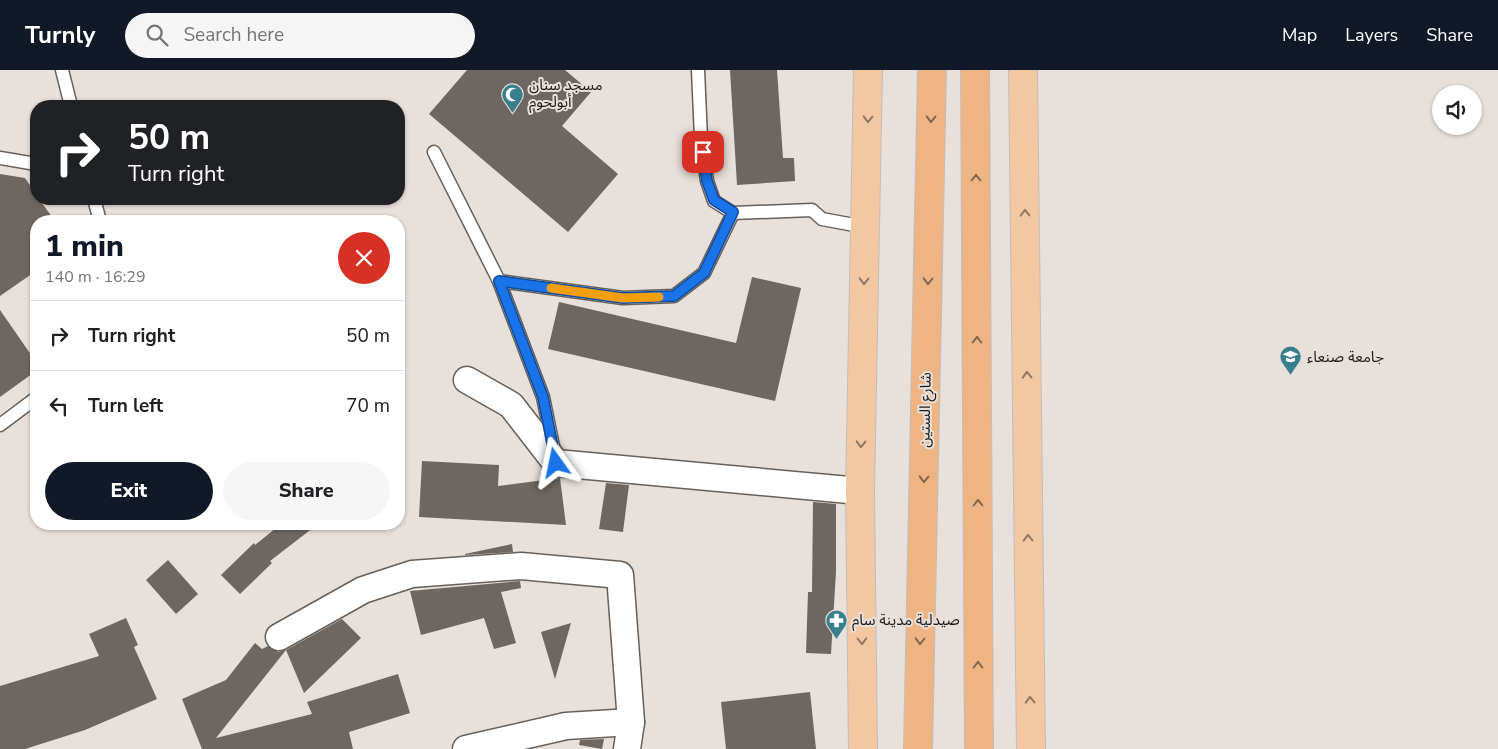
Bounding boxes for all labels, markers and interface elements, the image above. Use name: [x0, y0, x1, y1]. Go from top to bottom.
search box: [125, 13, 475, 58]
text: Turnly: [25, 19, 95, 51]
icon: search: [143, 21, 171, 49]
text: Search here: [183, 22, 284, 48]
text: Map: [1282, 23, 1317, 47]
text: Layers: [1345, 23, 1398, 47]
text: Share: [1426, 23, 1473, 47]
place label: مسجد سنان أبولحوم: [529, 75, 603, 113]
mosque icon: مسجد سنان أبولحوم: [501, 82, 525, 113]
map controls: [1432, 85, 1482, 135]
button: sound: [1432, 85, 1482, 135]
text: 50 m: [128, 114, 210, 161]
one-way arrow: [862, 115, 873, 123]
one-way arrow: [926, 115, 936, 123]
icon: right: [45, 120, 110, 185]
pin: [682, 131, 724, 173]
icon: arrive: [689, 138, 717, 166]
text: Turn right: [128, 159, 224, 189]
one-way arrow: [971, 174, 981, 182]
one-way arrow: [1020, 209, 1030, 216]
text: 1 min: [45, 226, 124, 267]
button: close: [338, 232, 390, 284]
text: 140 m · 16:29: [45, 266, 146, 288]
one-way arrow: [859, 277, 870, 285]
one-way arrow: [922, 277, 933, 285]
icon: right: [45, 322, 73, 350]
text: Turn right: [88, 323, 175, 349]
text: 50 m: [346, 323, 390, 349]
one-way arrow: [972, 336, 982, 344]
school or university icon: جامعة صنعاء: [1279, 345, 1303, 376]
place label: جامعة صنعاء: [1307, 347, 1384, 367]
one-way arrow: [1022, 371, 1032, 379]
street label: شارع الستين: [914, 372, 938, 448]
icon: left: [45, 392, 73, 420]
text: Turn left: [88, 393, 163, 419]
text: 70 m: [346, 393, 390, 419]
position arrow: [529, 436, 581, 488]
one-way arrow: [856, 440, 866, 448]
button: Exit: [45, 462, 213, 520]
button: Share: [223, 462, 390, 520]
one-way arrow: [919, 475, 929, 483]
one-way arrow: [972, 499, 983, 507]
one-way arrow: [1023, 534, 1034, 542]
pharmacy icon: صيدلية مدينة سام: [824, 608, 848, 639]
place label: صيدلية مدينة سام: [852, 610, 960, 631]
one-way arrow: [915, 637, 926, 645]
one-way arrow: [857, 638, 867, 645]
one-way arrow: [973, 661, 983, 669]
one-way arrow: [1025, 696, 1035, 704]

